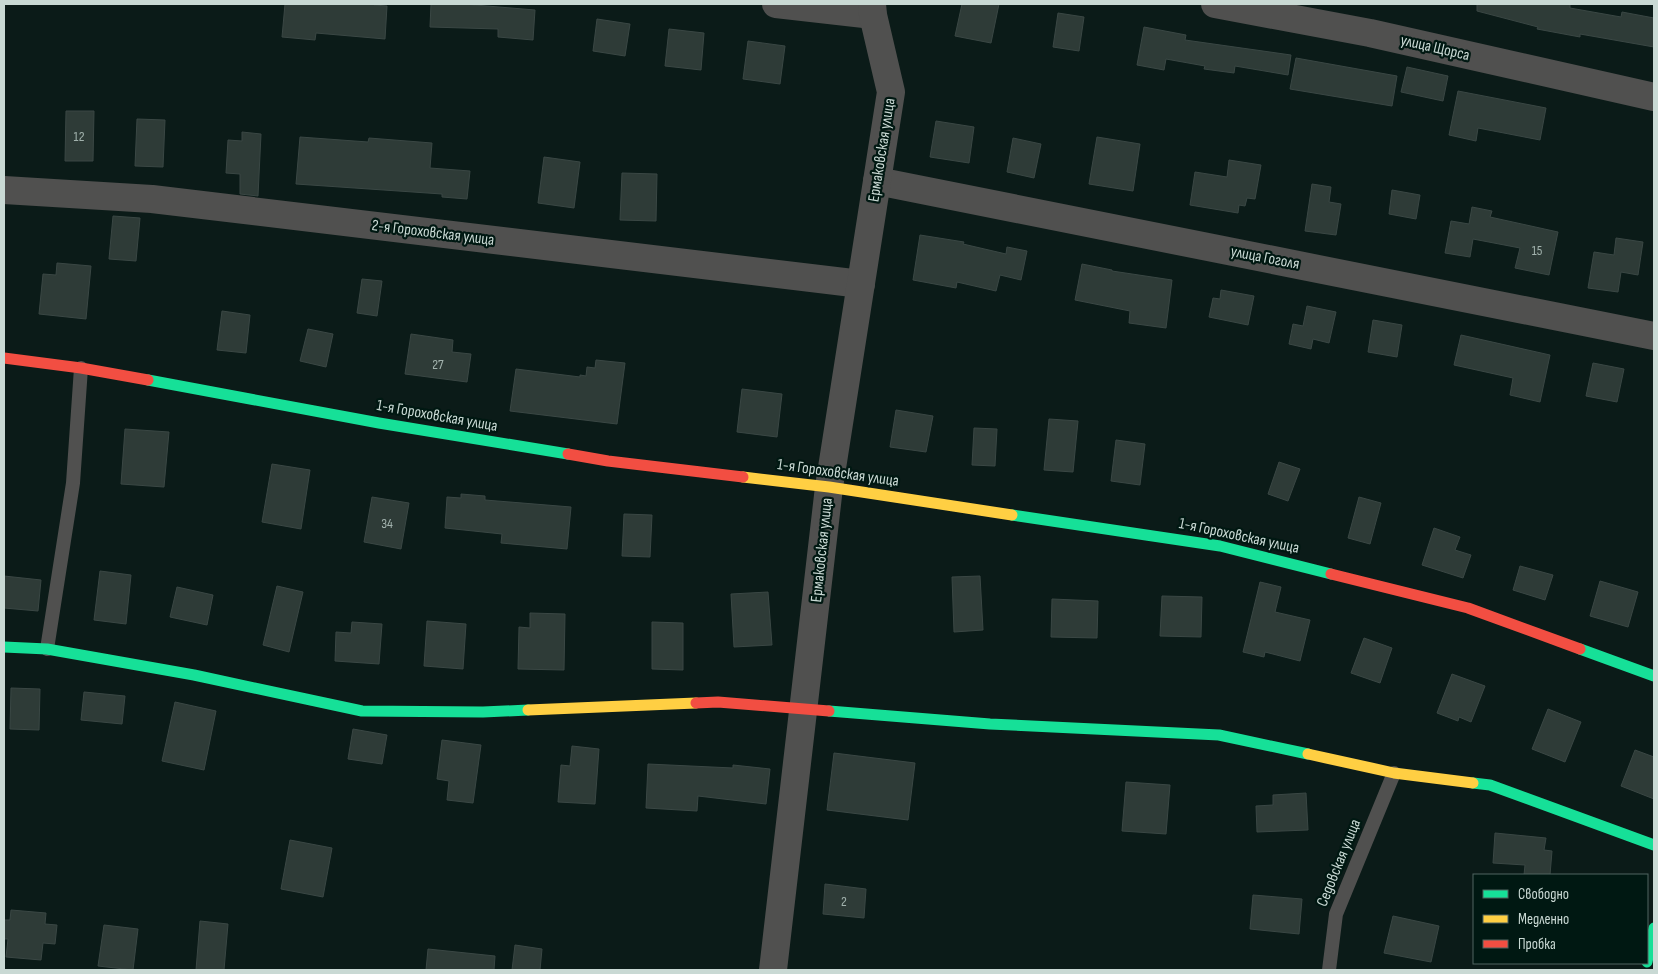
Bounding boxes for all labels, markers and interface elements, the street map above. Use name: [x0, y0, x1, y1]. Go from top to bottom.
street label: улица Щорса: [1399, 31, 1471, 65]
street label: Ермаковская улица: [864, 97, 900, 203]
house number: 12: [74, 128, 85, 145]
street label: 2-я Гороховская улица: [371, 216, 495, 250]
street label: улица Гоголя: [1229, 242, 1301, 274]
house number: 15: [1532, 242, 1543, 259]
house number: 27: [432, 356, 444, 373]
street label: 1-я Гороховская улица: [375, 396, 499, 436]
street label: 1-я Гороховская улица: [776, 455, 900, 491]
street label: Ермаковская улица: [807, 497, 837, 603]
street label: 1-я Гороховская улица: [1177, 514, 1301, 558]
house number: 34: [381, 515, 393, 532]
street label: Седовская улица: [1313, 817, 1365, 909]
legend: [1473, 874, 1648, 964]
text: Свободно: [1518, 885, 1569, 904]
house number: 2: [841, 893, 847, 910]
text: Медленно: [1518, 910, 1569, 929]
text: Пробка: [1518, 935, 1556, 954]

